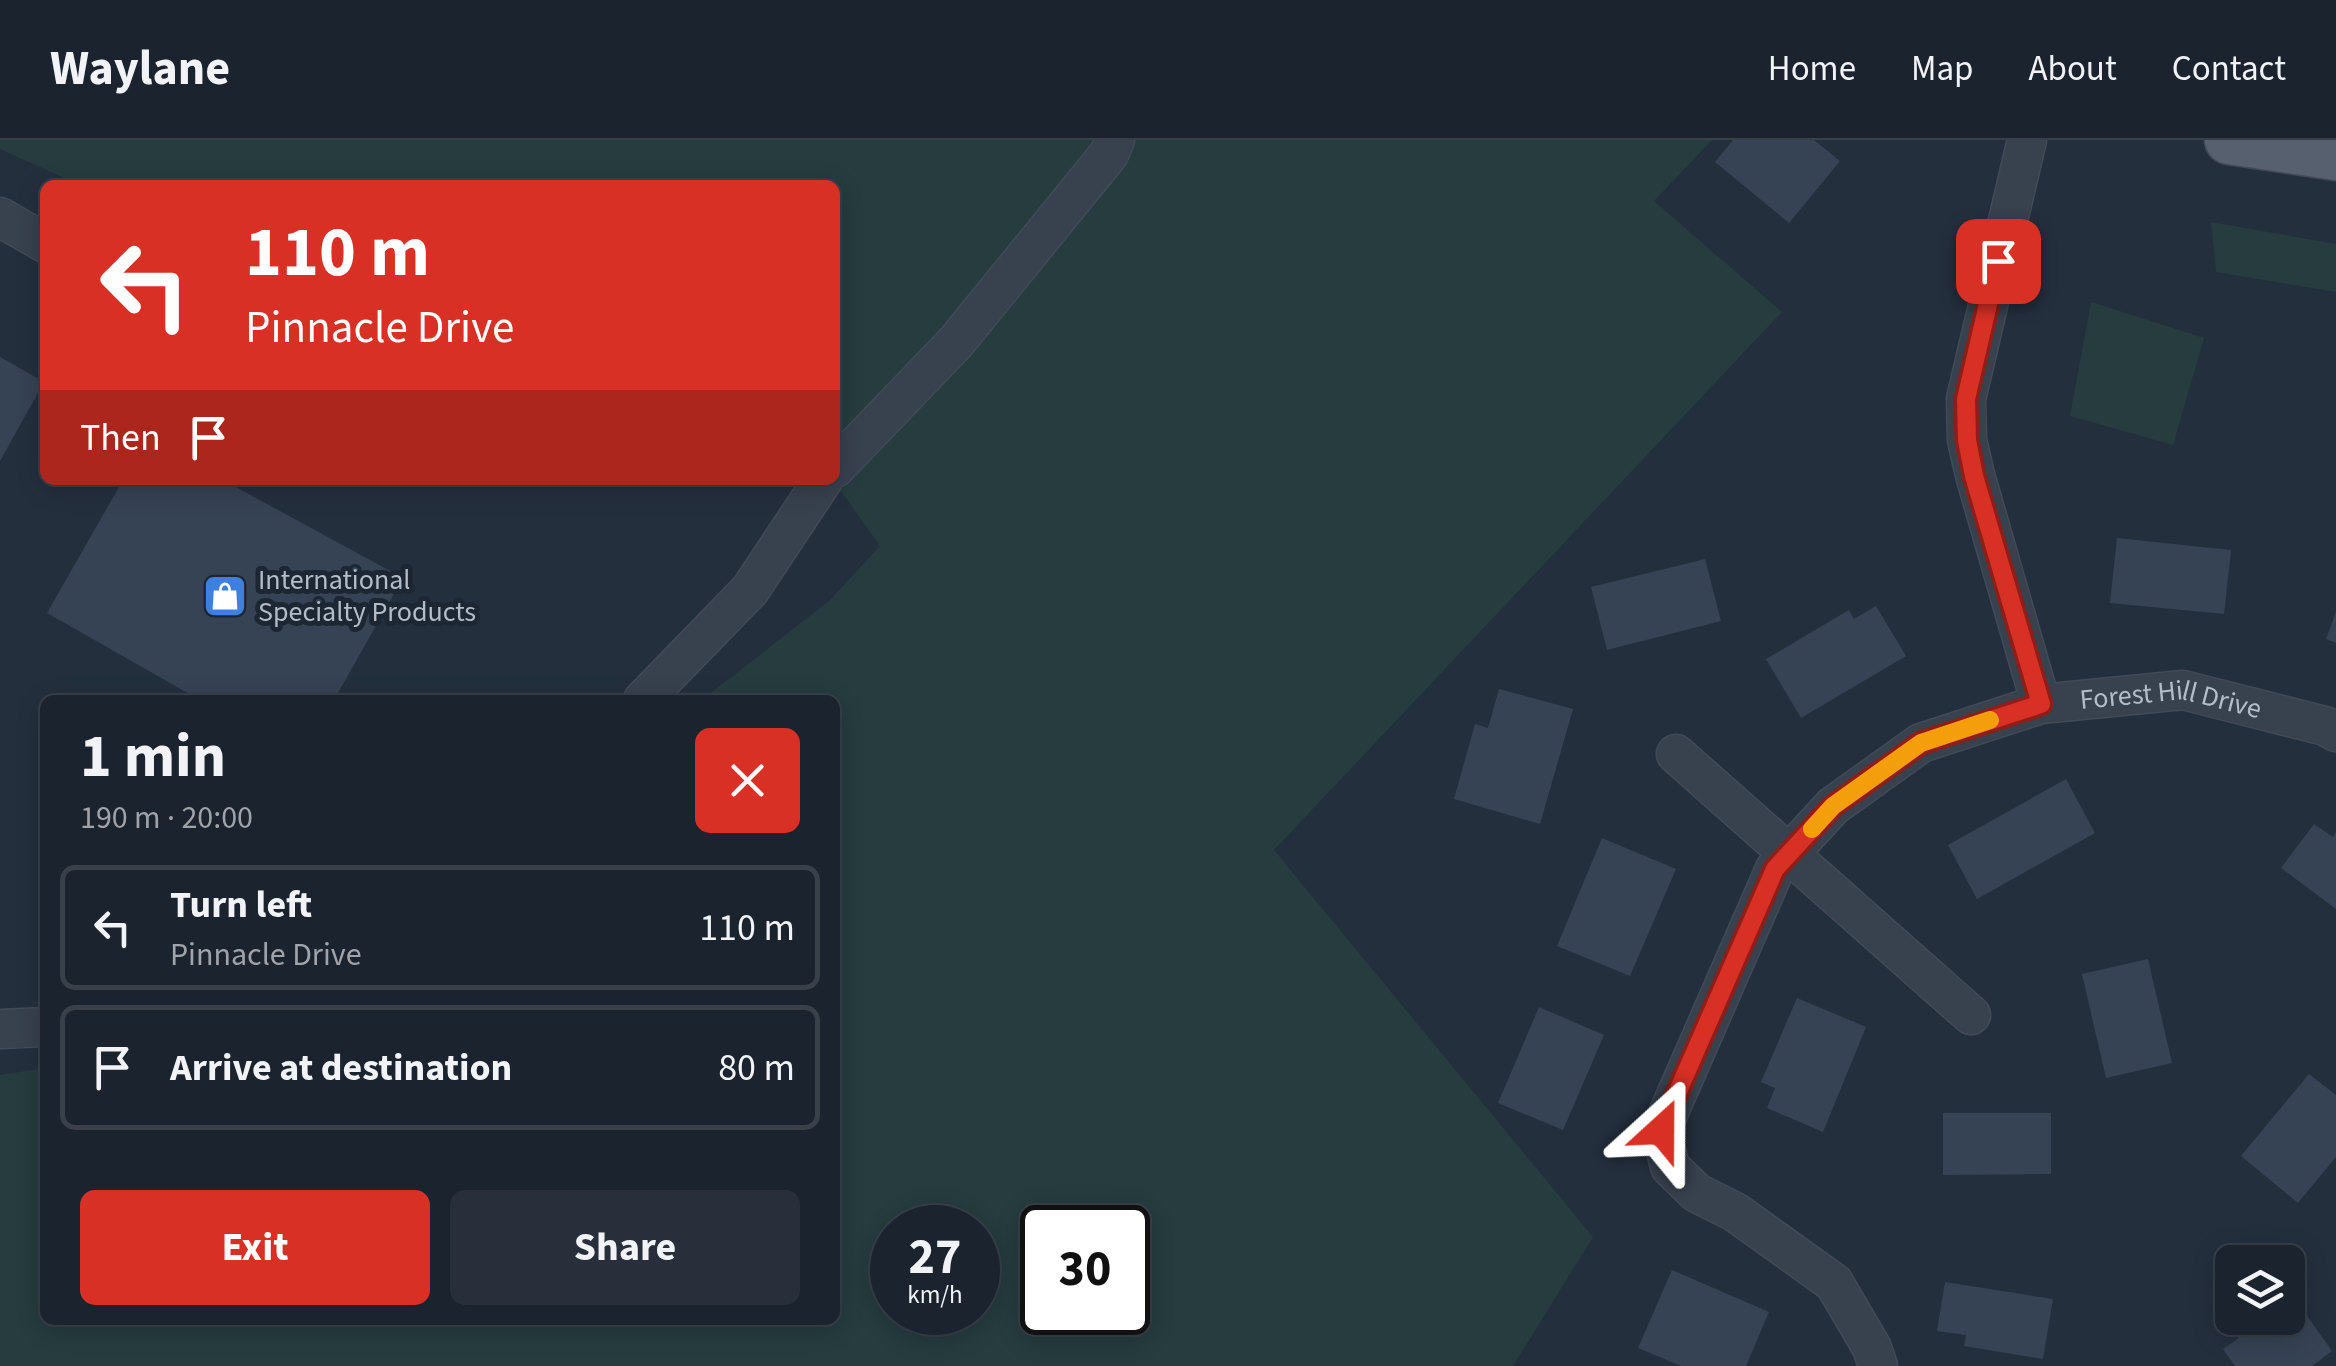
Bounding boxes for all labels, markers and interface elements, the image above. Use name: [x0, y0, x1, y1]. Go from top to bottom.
text: Waylane: [50, 35, 230, 103]
text: Home: [1768, 44, 1856, 94]
text: Map: [1911, 44, 1974, 94]
text: About: [2029, 44, 2117, 94]
text: Contact: [2172, 44, 2286, 94]
text: 110 m: [245, 203, 430, 303]
pin: [1956, 219, 2041, 304]
icon: left: [80, 220, 210, 350]
icon: arrive: [1971, 234, 2026, 289]
text: Pinnacle Drive: [245, 296, 514, 360]
icon: arrive: [181, 410, 236, 465]
text: Then: [80, 411, 161, 465]
place label: International Specialty Products: [258, 560, 476, 632]
shop icon: International Specialty Products: [202, 573, 248, 619]
street label: Forest Hill Drive: [2078, 670, 2266, 729]
text: 1 min: [80, 715, 226, 800]
button: close: [695, 728, 800, 833]
text: 190 m · 20:00: [80, 795, 253, 841]
text: Turn left: [170, 878, 312, 932]
icon: left: [85, 900, 140, 955]
text: 110 m: [699, 901, 795, 955]
text: Pinnacle Drive: [170, 932, 362, 978]
icon: arrive: [85, 1040, 140, 1095]
text: Arrive at destination: [170, 1041, 512, 1095]
text: 80 m: [718, 1041, 795, 1095]
position arrow: [1609, 1078, 1713, 1182]
button: Exit: [80, 1190, 430, 1305]
button: Share: [450, 1190, 800, 1305]
speed limit sign: 30: [1020, 1205, 1150, 1335]
text: 27: [909, 1222, 961, 1293]
map controls: [2215, 1245, 2305, 1335]
button: layers: [2215, 1245, 2305, 1335]
text: km/h: [907, 1277, 963, 1313]

